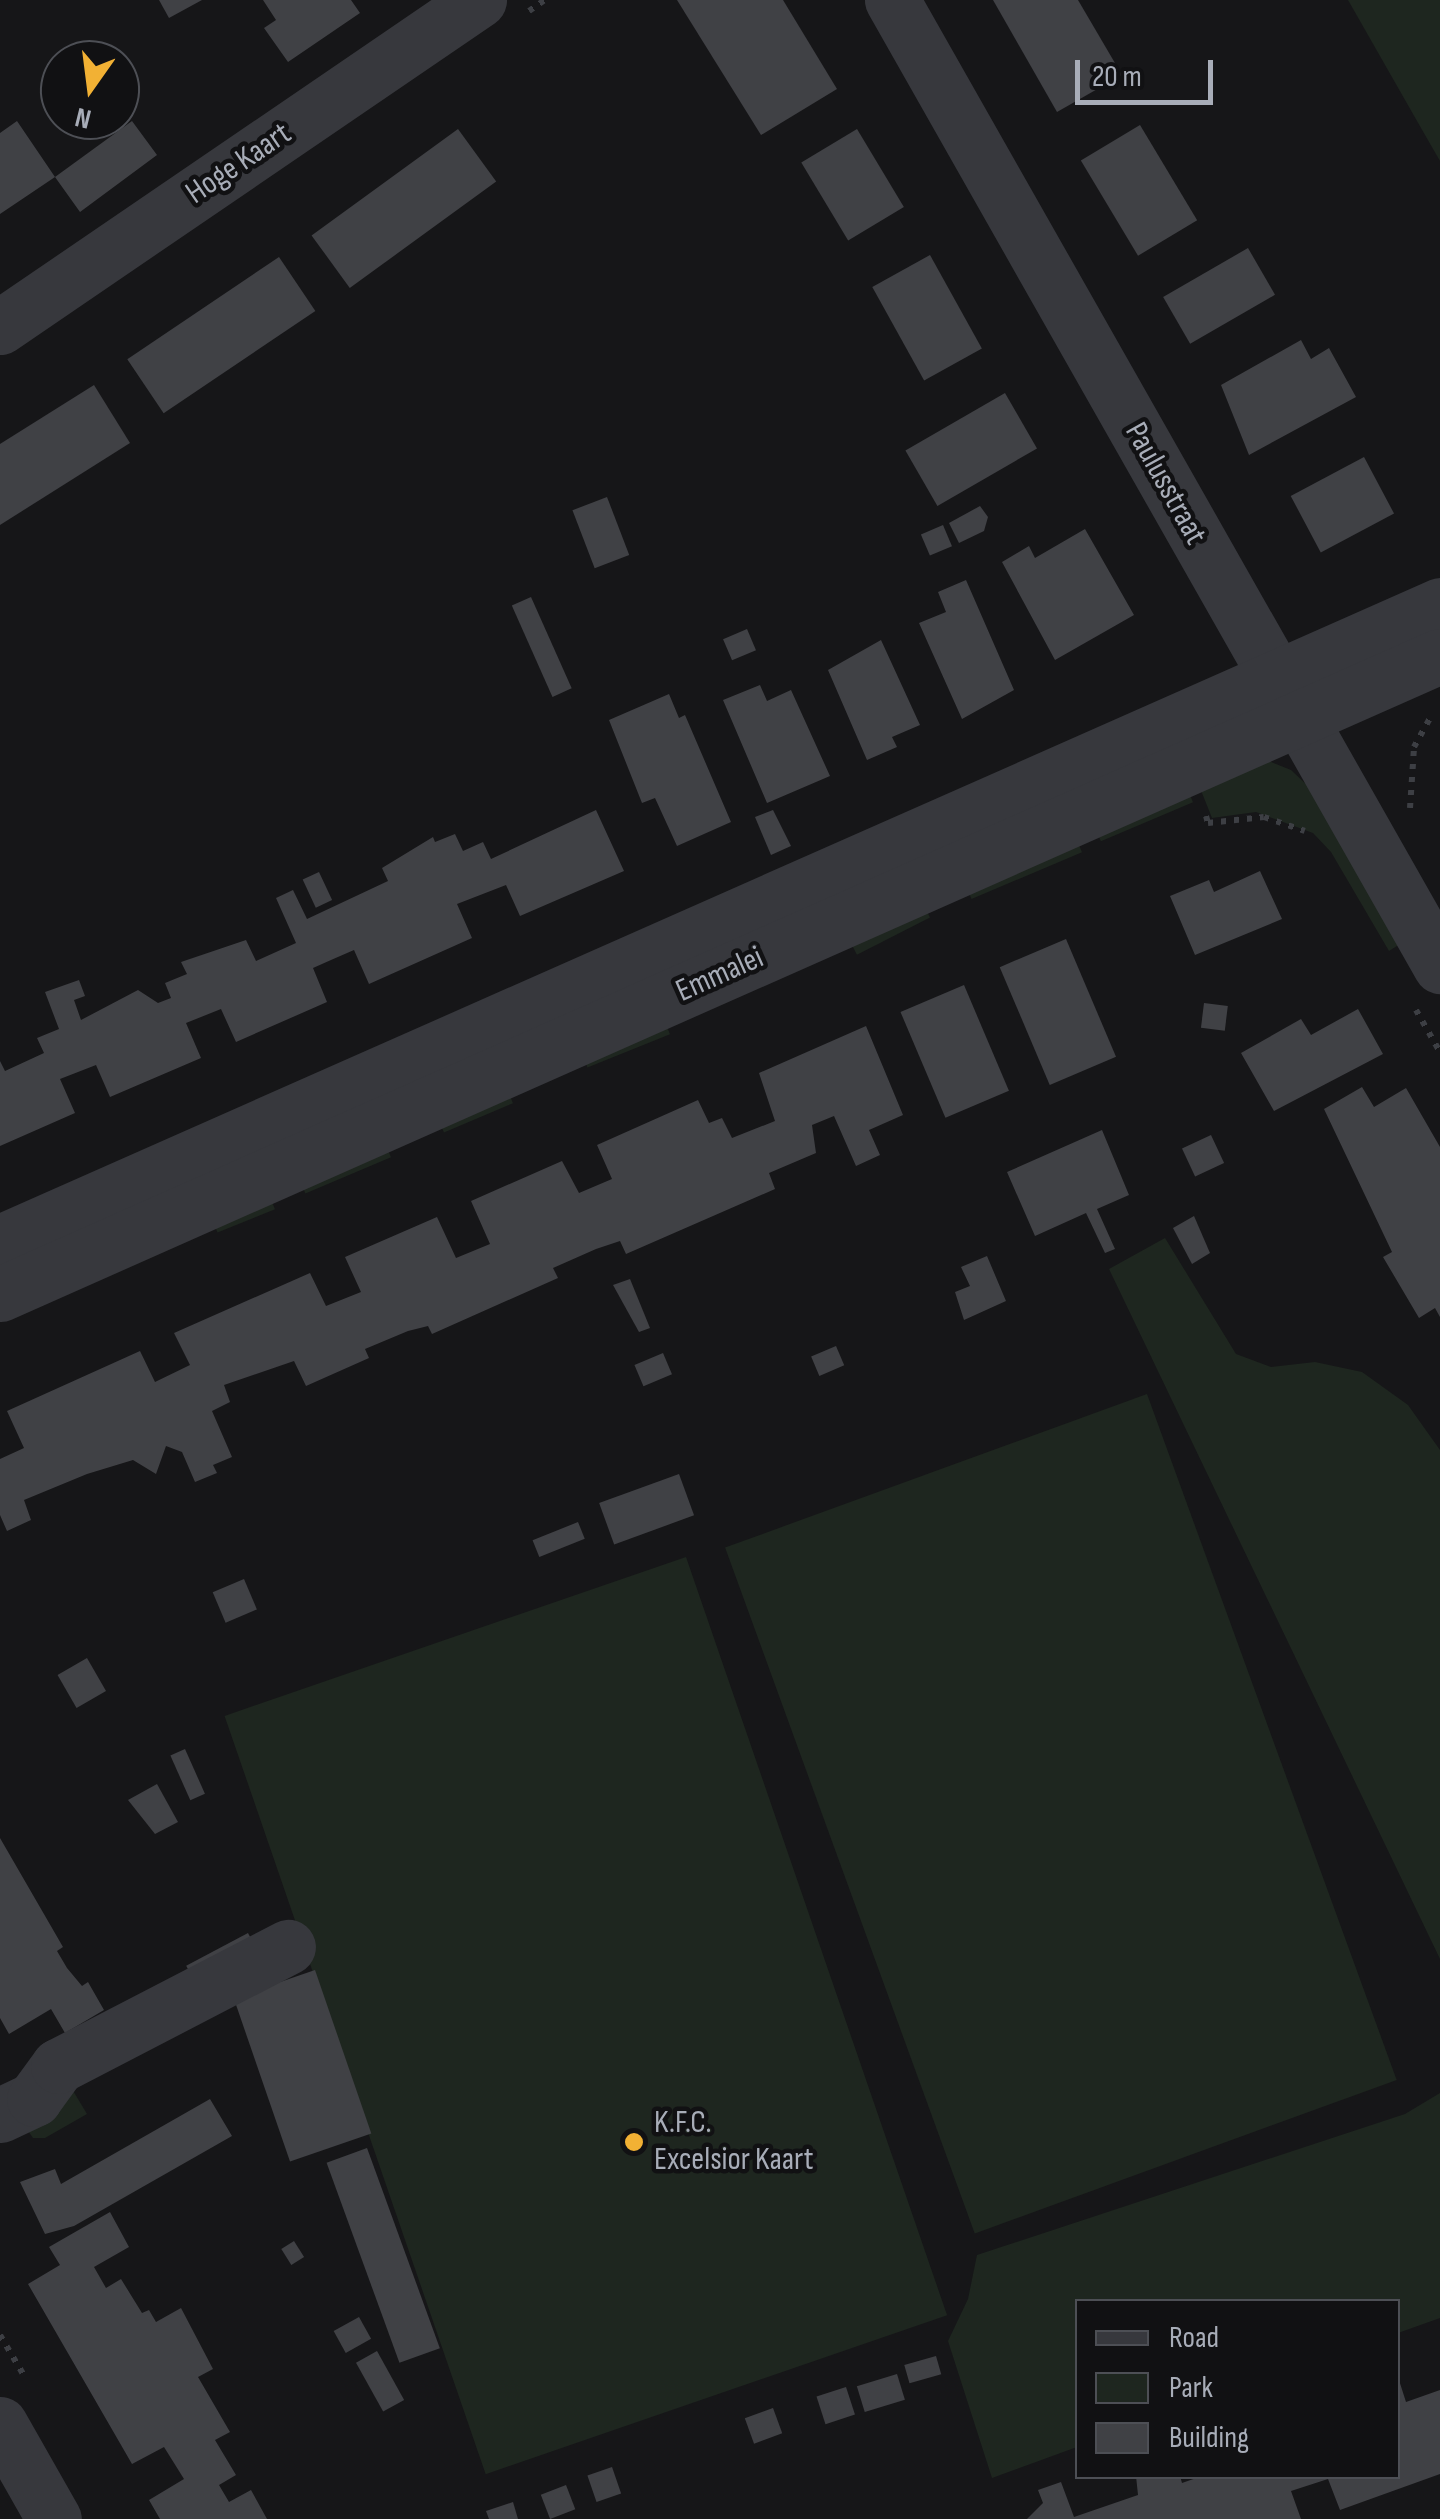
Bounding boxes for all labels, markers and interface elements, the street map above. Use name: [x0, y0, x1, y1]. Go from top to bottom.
north arrow: [40, 40, 140, 140]
scale bar: [1080, 40, 1218, 102]
text: 20 m: [1092, 59, 1142, 95]
text: N: [72, 100, 94, 135]
street label: Hoge Kaart: [179, 115, 299, 213]
street label: Paulusstraat: [1116, 416, 1214, 552]
street label: Emmalei: [670, 939, 770, 1011]
place label: K.F.C. Excelsior Kaart: [654, 2105, 813, 2180]
marker: K.F.C. Excelsior Kaart: [623, 2131, 645, 2153]
legend: [1075, 2299, 1400, 2479]
text: Road: [1169, 2320, 1219, 2356]
text: Park: [1169, 2370, 1213, 2406]
text: Building: [1169, 2420, 1249, 2456]

